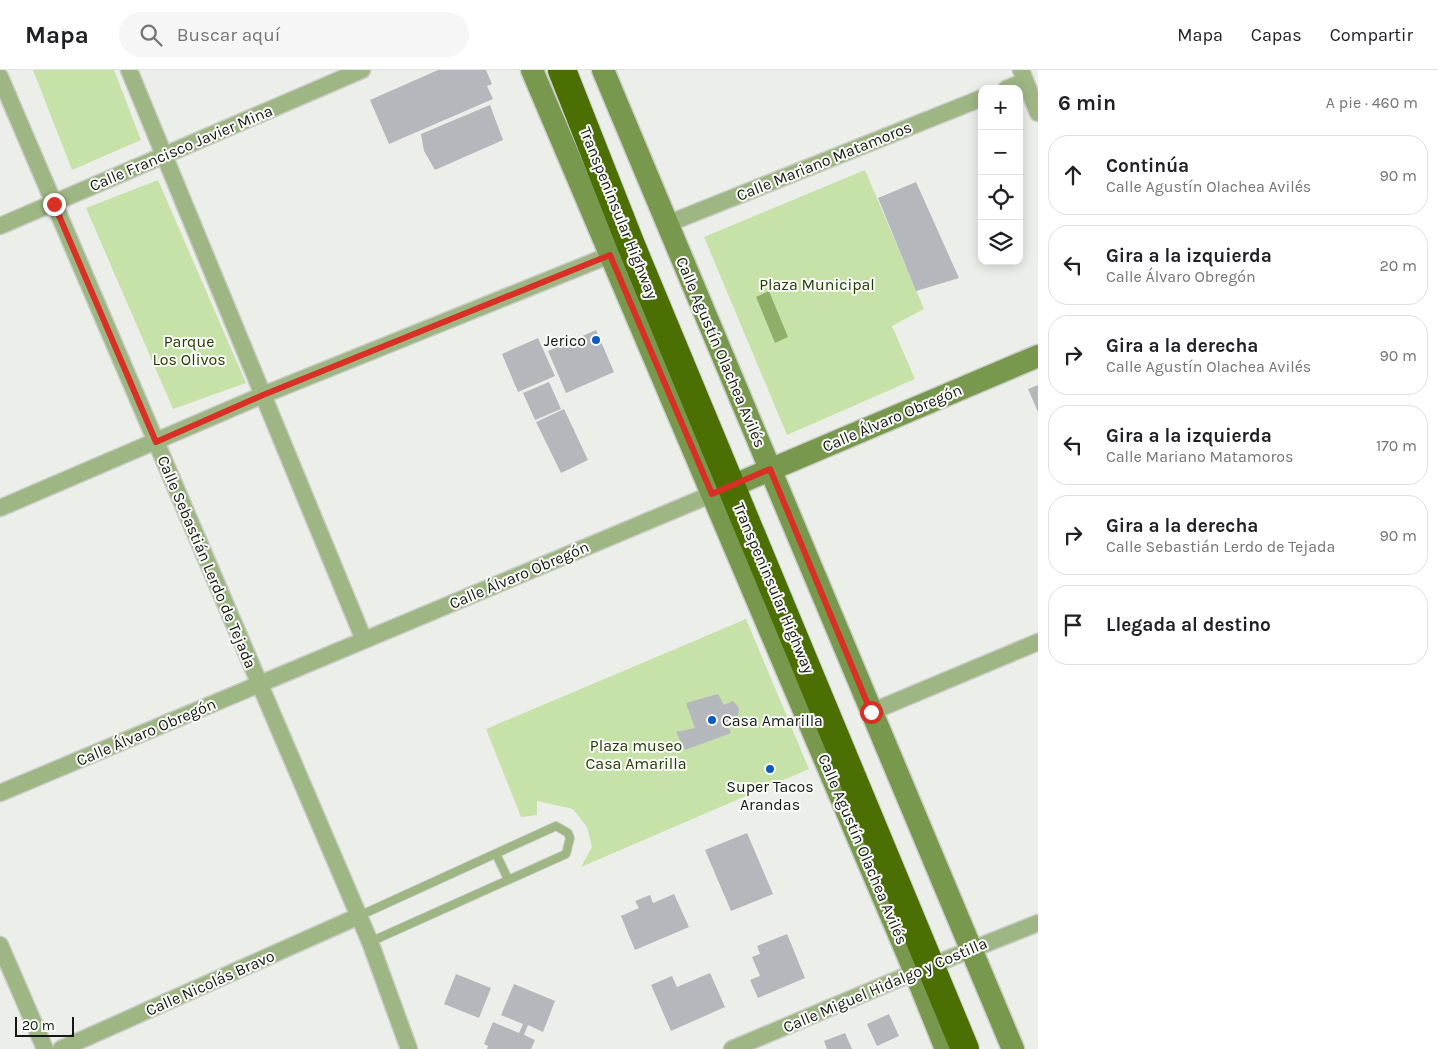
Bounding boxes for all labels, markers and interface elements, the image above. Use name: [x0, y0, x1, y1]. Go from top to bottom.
search box: [119, 12, 469, 57]
text: Mapa: [25, 21, 89, 49]
icon: search: [137, 21, 165, 49]
text: Buscar aquí: [177, 24, 280, 46]
text: Mapa: [1177, 24, 1223, 46]
text: Capas: [1251, 24, 1302, 46]
text: Compartir: [1330, 24, 1413, 46]
map controls: [978, 85, 1023, 265]
button: +: [978, 85, 1023, 130]
text: 6 min: [1058, 91, 1116, 115]
text: A pie · 460 m: [1326, 93, 1418, 112]
street label: Calle Francisco Javier Mina: [87, 101, 275, 195]
street label: Calle Mariano Matamoros: [734, 117, 914, 205]
street label: Transpeninsular Highway: [576, 124, 662, 302]
button: −: [978, 130, 1023, 175]
text: Continúa: [1106, 155, 1189, 177]
icon: ahead: [1059, 161, 1087, 189]
text: 90 m: [1379, 166, 1417, 185]
button: locate: [978, 175, 1023, 220]
text: Calle Agustín Olachea Avilés: [1106, 177, 1311, 196]
route end: [43, 193, 66, 216]
button: layers: [978, 220, 1023, 265]
text: Gira a la izquierda: [1106, 245, 1272, 267]
icon: left: [1059, 251, 1087, 279]
street label: Calle Agustín Olachea Avilés: [672, 254, 770, 450]
text: 20 m: [1379, 256, 1417, 275]
text: Calle Álvaro Obregón: [1106, 267, 1256, 286]
park label: Plaza Municipal: [759, 275, 875, 294]
place label: Jerico: [544, 331, 586, 350]
park label: Parque Los Olivos: [152, 332, 226, 369]
marker: Jerico: [590, 334, 602, 346]
text: Gira a la derecha: [1106, 335, 1258, 357]
icon: right: [1059, 341, 1087, 369]
text: 90 m: [1379, 346, 1417, 365]
text: Calle Agustín Olachea Avilés: [1106, 357, 1311, 376]
street label: Calle Álvaro Obregón: [819, 380, 965, 456]
text: Gira a la izquierda: [1106, 425, 1272, 447]
icon: left: [1059, 431, 1087, 459]
text: 170 m: [1376, 436, 1417, 455]
text: Calle Mariano Matamoros: [1106, 447, 1293, 466]
street label: Calle Sebastián Lerdo de Tejada: [153, 453, 261, 671]
street label: Transpeninsular Highway: [729, 500, 819, 677]
text: Gira a la derecha: [1106, 515, 1258, 537]
icon: right: [1059, 521, 1087, 549]
text: 90 m: [1379, 526, 1417, 545]
street label: Calle Álvaro Obregón: [446, 537, 592, 613]
text: Calle Sebastián Lerdo de Tejada: [1106, 537, 1335, 556]
icon: arrive: [1059, 611, 1087, 639]
text: Llegada al destino: [1106, 614, 1271, 636]
street label: Calle Álvaro Obregón: [73, 694, 219, 770]
route start: [860, 701, 883, 724]
place label: Casa Amarilla: [722, 711, 823, 730]
marker: Casa Amarilla: [706, 714, 718, 726]
park label: Plaza museo Casa Amarilla: [586, 736, 686, 773]
street label: Calle Agustín Olachea Avilés: [814, 751, 912, 947]
marker: Super Tacos Arandas: [764, 763, 776, 775]
place label: Super Tacos Arandas: [726, 777, 814, 814]
street label: Calle Miguel Hidalgo y Costilla: [780, 933, 990, 1037]
street label: Calle Nicolás Bravo: [143, 946, 277, 1020]
scale bar: [15, 1014, 74, 1037]
text: 20 m: [22, 1017, 55, 1034]

